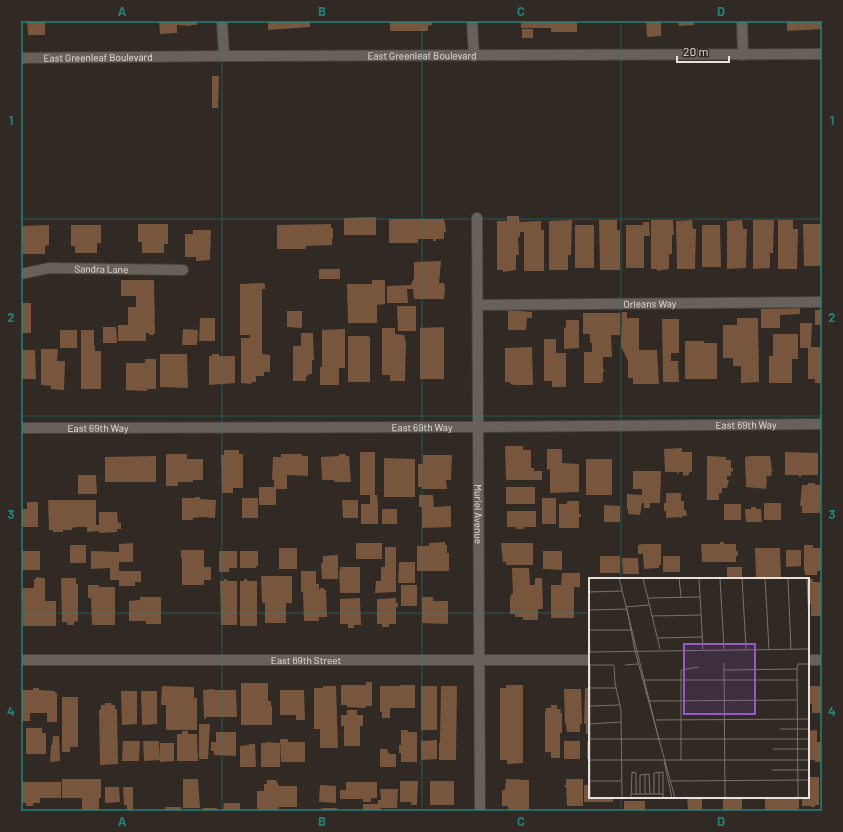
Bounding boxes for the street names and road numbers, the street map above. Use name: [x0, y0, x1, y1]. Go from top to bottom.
street label: East Greenleaf Boulevard: [367, 49, 477, 62]
street label: East Greenleaf Boulevard: [43, 51, 153, 64]
street label: Sandra Lane: [74, 262, 128, 275]
street label: Orleans Way: [624, 297, 677, 310]
street label: East 69th Way: [715, 418, 777, 431]
street label: East 69th Way: [391, 421, 453, 433]
street label: East 69th Way: [67, 422, 129, 434]
street label: Muriel Avenue: [472, 484, 485, 544]
street label: East 69th Street: [271, 654, 342, 666]

